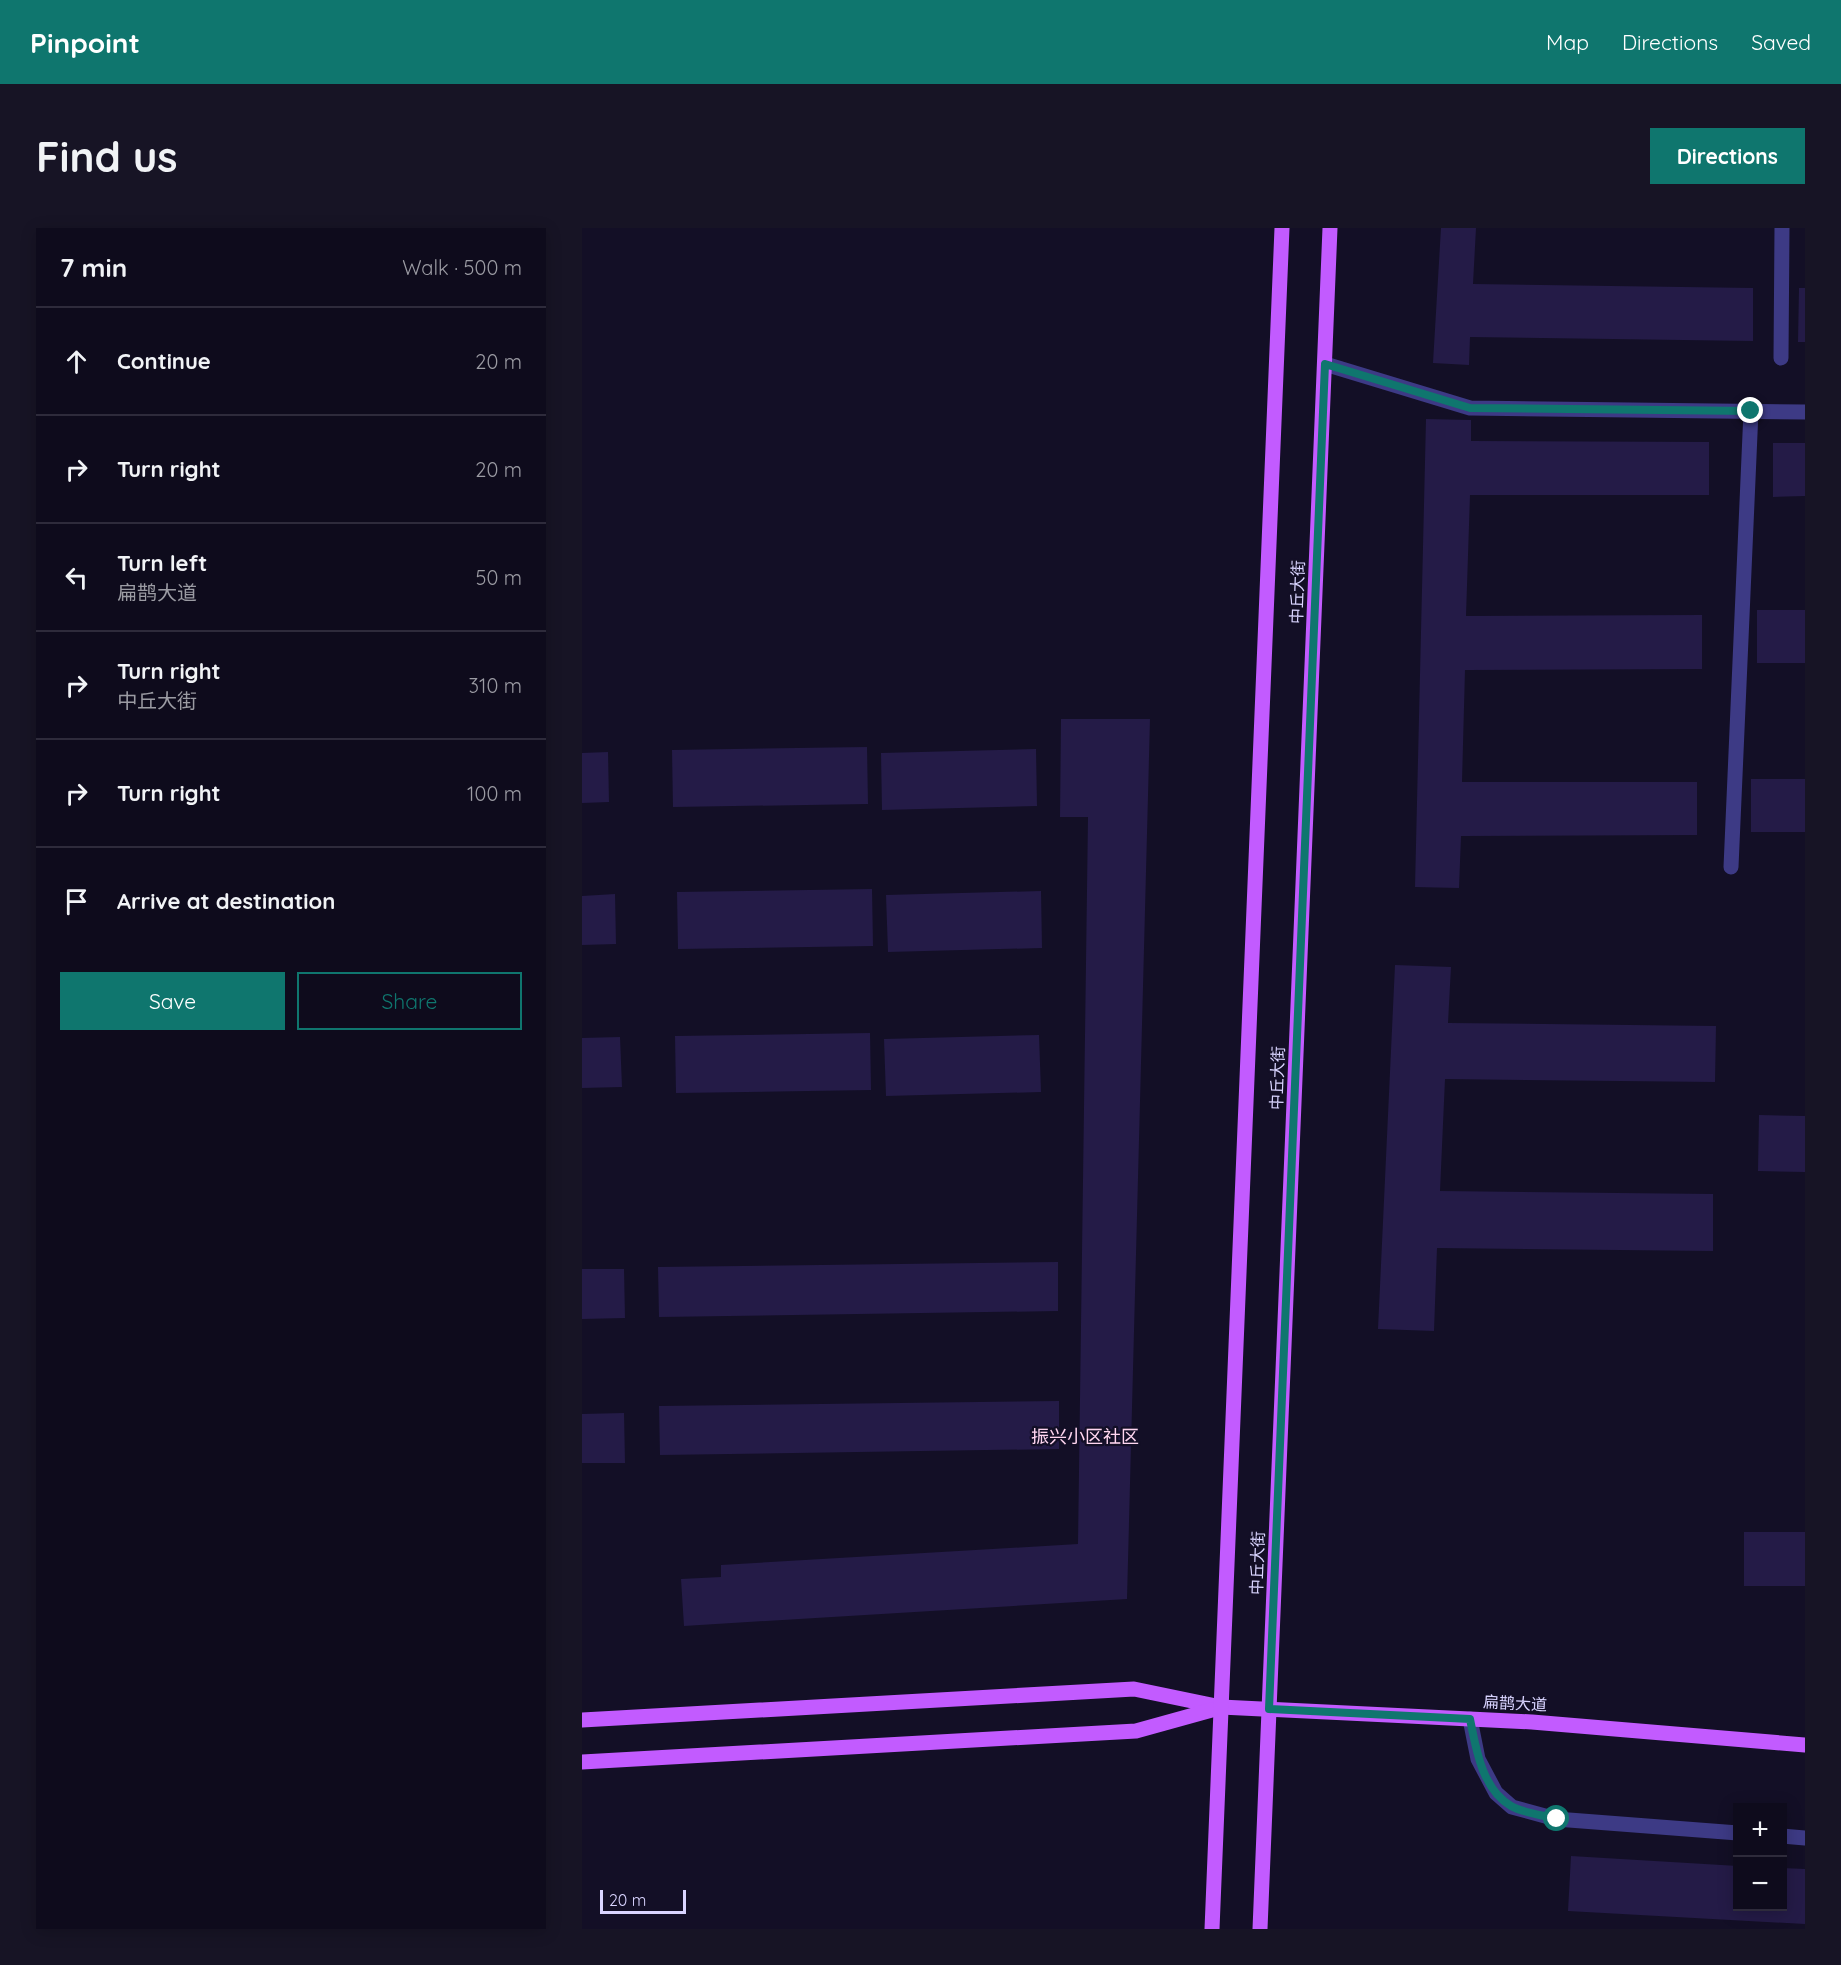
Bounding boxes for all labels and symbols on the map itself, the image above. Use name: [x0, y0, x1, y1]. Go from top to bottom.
route end: [1737, 397, 1763, 423]
street label: 中丘大街: [1286, 560, 1308, 624]
street label: 中丘大街: [1266, 1046, 1288, 1110]
district label: 振兴小区社区: [1031, 1425, 1139, 1448]
street label: 中丘大街: [1246, 1531, 1268, 1595]
street label: 扁鹊大道: [1483, 1691, 1547, 1715]
route start: [1543, 1805, 1569, 1831]
scale bar: [600, 1887, 686, 1914]

